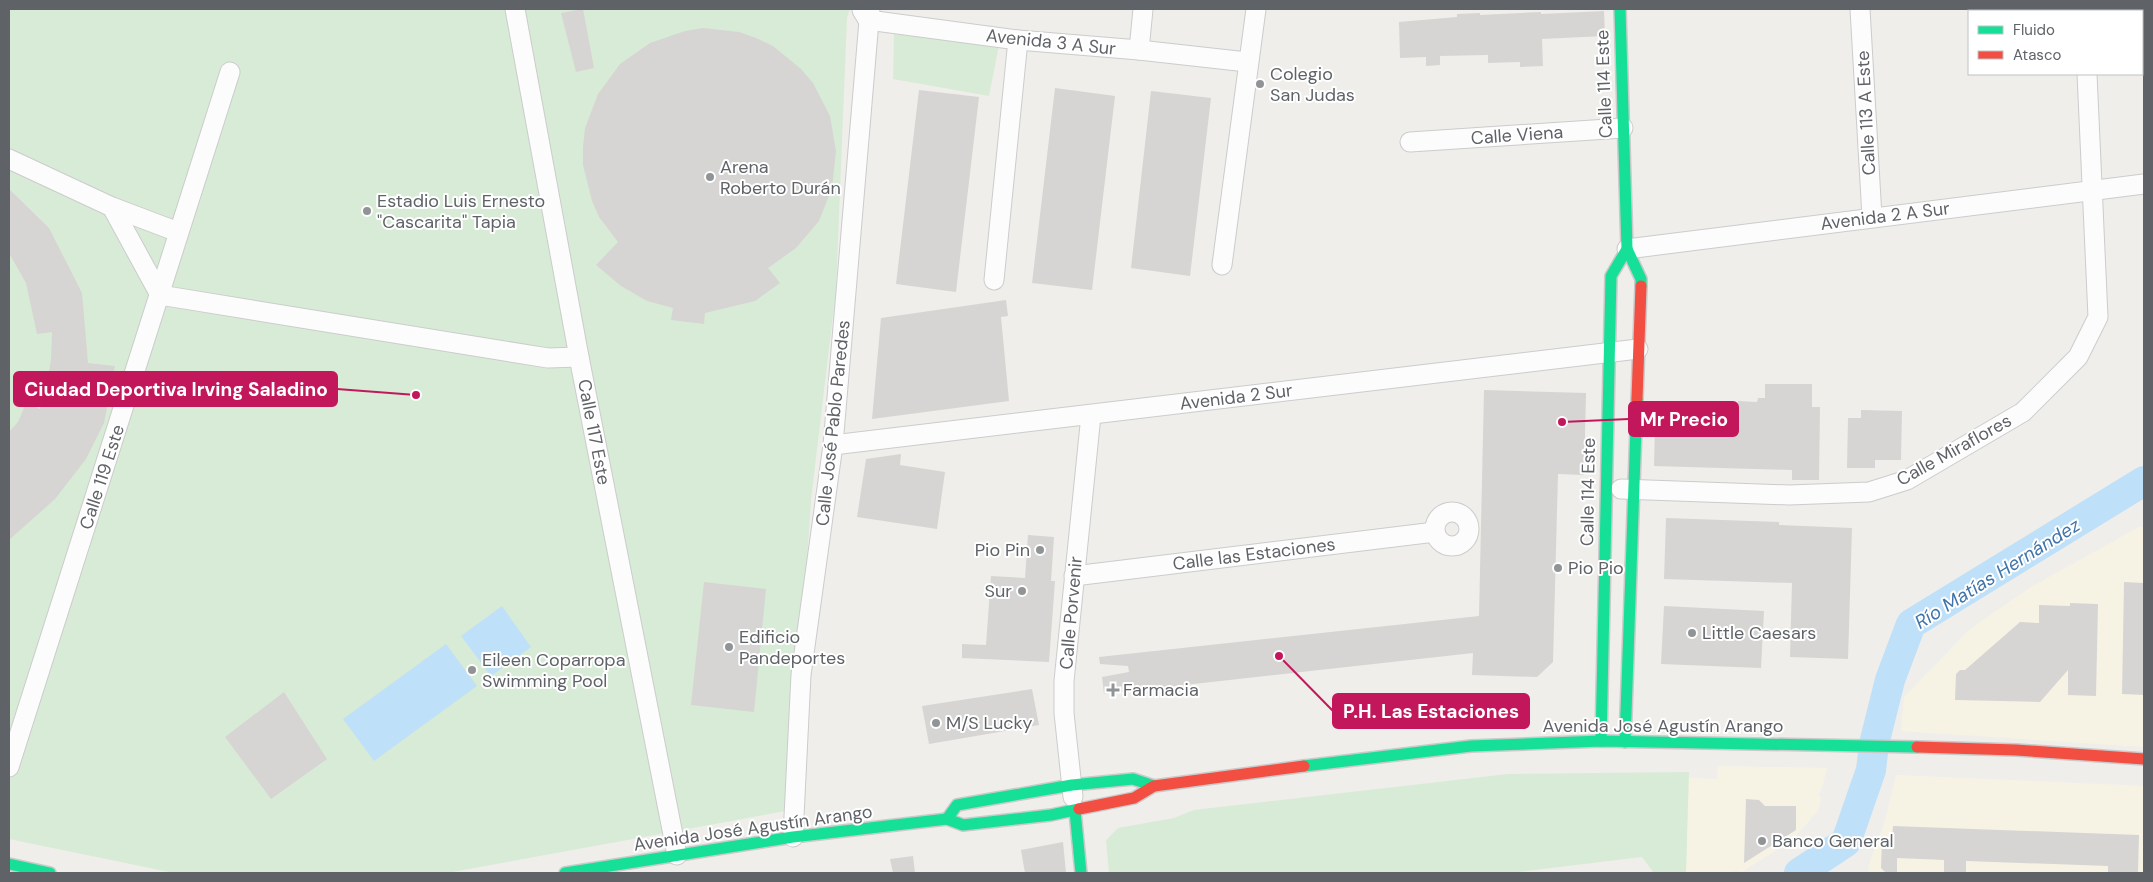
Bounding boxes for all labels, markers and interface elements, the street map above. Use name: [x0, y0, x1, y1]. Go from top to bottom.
legend: [1968, 10, 2143, 75]
text: Fluido: [2013, 20, 2055, 40]
street label: Avenida 3 A Sur: [985, 23, 1117, 61]
street label: Calle 114 Este: [1590, 29, 1618, 139]
text: Atasco: [2013, 45, 2061, 65]
street label: Calle 113 A Este: [1851, 50, 1881, 176]
place label: Colegio San Judas: [1270, 62, 1355, 107]
marker: Colegio San Judas: [1254, 78, 1266, 90]
street label: Calle Viena: [1470, 120, 1564, 150]
place label: Arena Roberto Durán: [720, 155, 841, 200]
marker: Arena Roberto Durán: [704, 171, 716, 183]
place label: Estadio Luis Ernesto "Cascarita" Tapia: [377, 189, 545, 234]
street label: Avenida 2 A Sur: [1819, 196, 1951, 236]
marker: Estadio Luis Ernesto "Cascarita" Tapia: [361, 205, 373, 217]
street label: Calle José Pablo Paredes: [810, 319, 856, 527]
callout: Ciudad Deportiva Irving Saladino: [14, 372, 337, 406]
text: Ciudad Deportiva Irving Saladino: [24, 377, 328, 402]
street label: Calle 117 Este: [572, 377, 616, 487]
street label: Avenida 2 Sur: [1178, 378, 1294, 416]
callout: Mr Precio: [1629, 402, 1738, 436]
text: Mr Precio: [1640, 407, 1728, 432]
street label: Calle Miraflores: [1892, 408, 2016, 492]
street label: Calle 119 Este: [74, 422, 130, 532]
street label: Calle 114 Este: [1575, 438, 1601, 546]
water label: Río Matías Hernández: [1910, 512, 2085, 634]
street label: Calle las Estaciones: [1171, 532, 1337, 576]
place label: Pio Pin: [975, 538, 1030, 562]
marker: Pio Pin: [1034, 544, 1046, 556]
street label: Calle Porvenir: [1054, 555, 1088, 671]
place label: Pio Pio: [1568, 556, 1624, 580]
marker: Pio Pio: [1552, 562, 1564, 574]
place label: Sur: [985, 579, 1012, 603]
marker: Sur: [1016, 585, 1028, 597]
place label: Little Caesars: [1702, 621, 1816, 645]
place label: Edificio Pandeportes: [739, 625, 845, 670]
marker: Little Caesars: [1686, 627, 1698, 639]
marker: Edificio Pandeportes: [723, 641, 735, 653]
place label: Eileen Coparropa Swimming Pool: [482, 648, 625, 693]
marker: Eileen Coparropa Swimming Pool: [466, 664, 478, 676]
place label: Farmacia: [1123, 678, 1199, 702]
marker: Farmacia: [1107, 684, 1119, 696]
callout: P.H. Las Estaciones: [1333, 694, 1529, 728]
text: P.H. Las Estaciones: [1343, 699, 1519, 724]
place label: M/S Lucky: [946, 711, 1033, 735]
street label: Avenida José Agustín Arango: [1543, 714, 1783, 738]
marker: M/S Lucky: [930, 717, 942, 729]
street label: Avenida José Agustín Arango: [632, 799, 874, 857]
place label: Banco General: [1772, 829, 1894, 853]
marker: Banco General: [1756, 835, 1768, 847]

